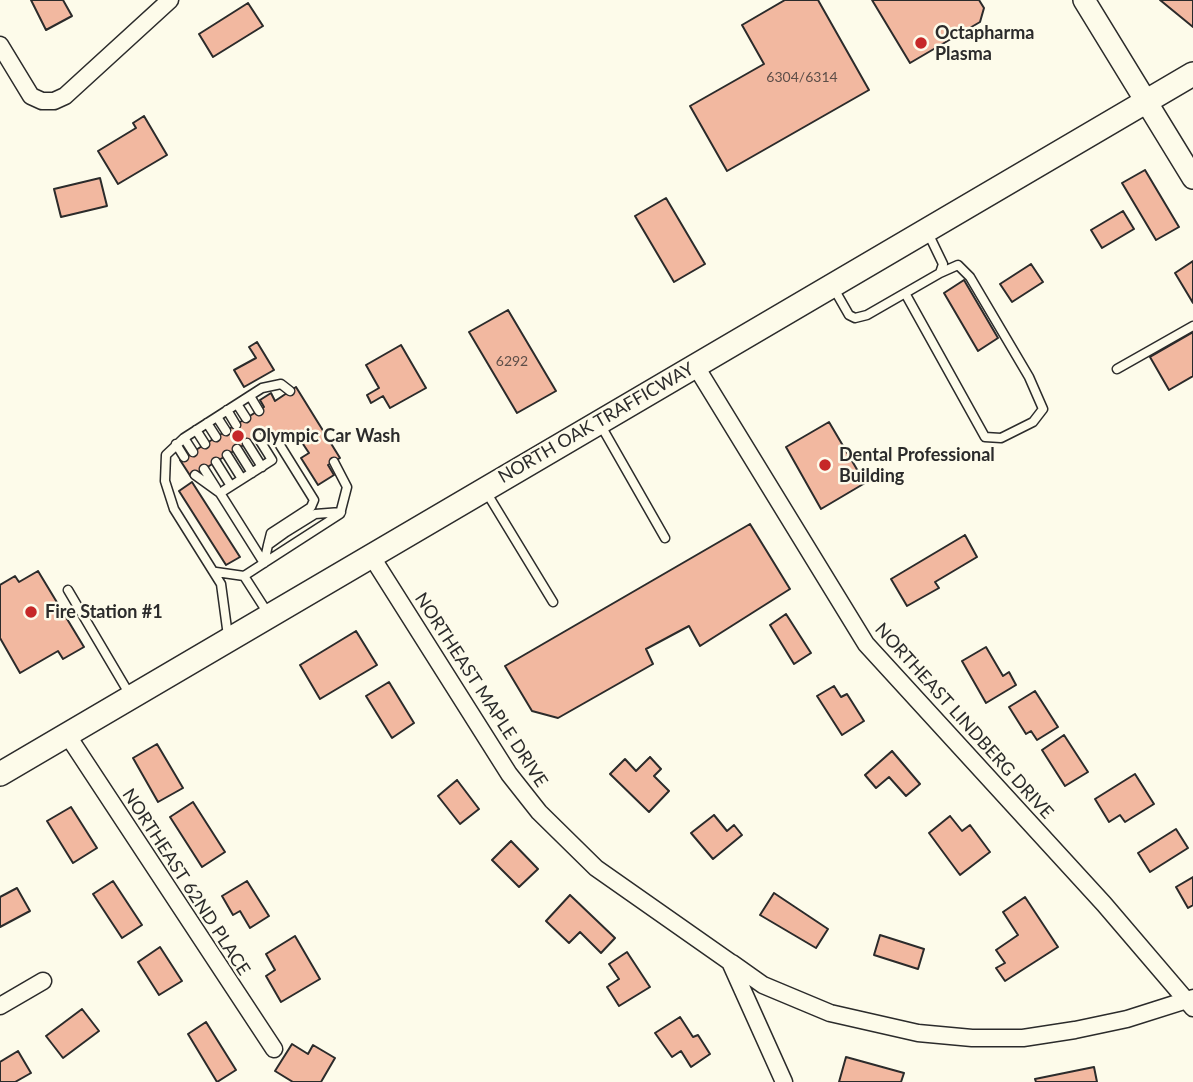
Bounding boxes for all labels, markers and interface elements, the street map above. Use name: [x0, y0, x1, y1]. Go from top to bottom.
place label: Octapharma Plasma: [935, 22, 1034, 64]
marker: Octapharma Plasma: [913, 35, 929, 51]
house number: 6304/6314: [766, 69, 838, 85]
house number: 6292: [496, 353, 528, 369]
street label: NORTH OAK TRAFFICWAY: [494, 358, 698, 488]
place label: Olympic Car Wash: [252, 425, 400, 447]
marker: Olympic Car Wash: [230, 428, 246, 444]
place label: Dental Professional Building: [839, 444, 995, 486]
marker: Dental Professional Building: [817, 457, 833, 473]
street label: NORTHEAST MAPLE DRIVE: [410, 589, 552, 791]
place label: Fire Station #1: [45, 601, 163, 623]
marker: Fire Station #1: [23, 604, 39, 620]
street label: NORTHEAST LINDBERG DRIVE: [870, 619, 1058, 823]
street label: NORTHEAST 62ND PLACE: [118, 785, 254, 979]

